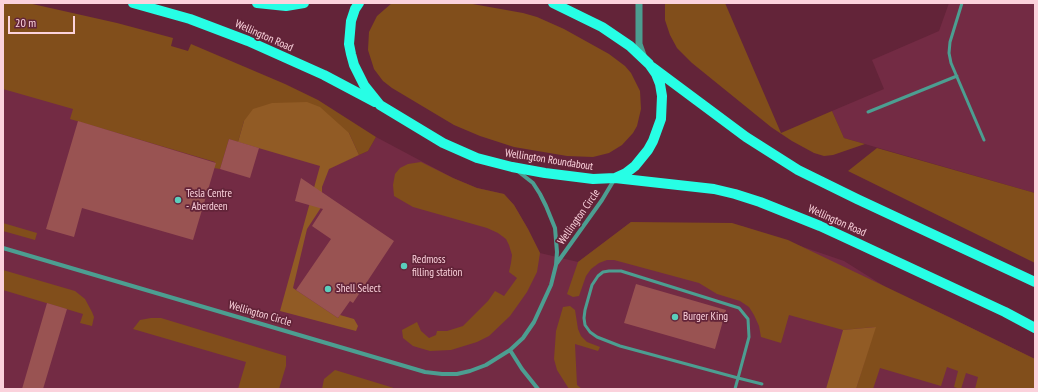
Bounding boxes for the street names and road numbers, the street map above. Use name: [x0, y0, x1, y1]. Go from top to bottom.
street label: Wellington Road: [233, 17, 295, 55]
street label: Wellington Roundabout: [504, 147, 594, 173]
street label: Wellington Circle: [555, 187, 603, 247]
street label: Wellington Road: [806, 202, 868, 240]
street label: Wellington Circle: [227, 299, 293, 329]

